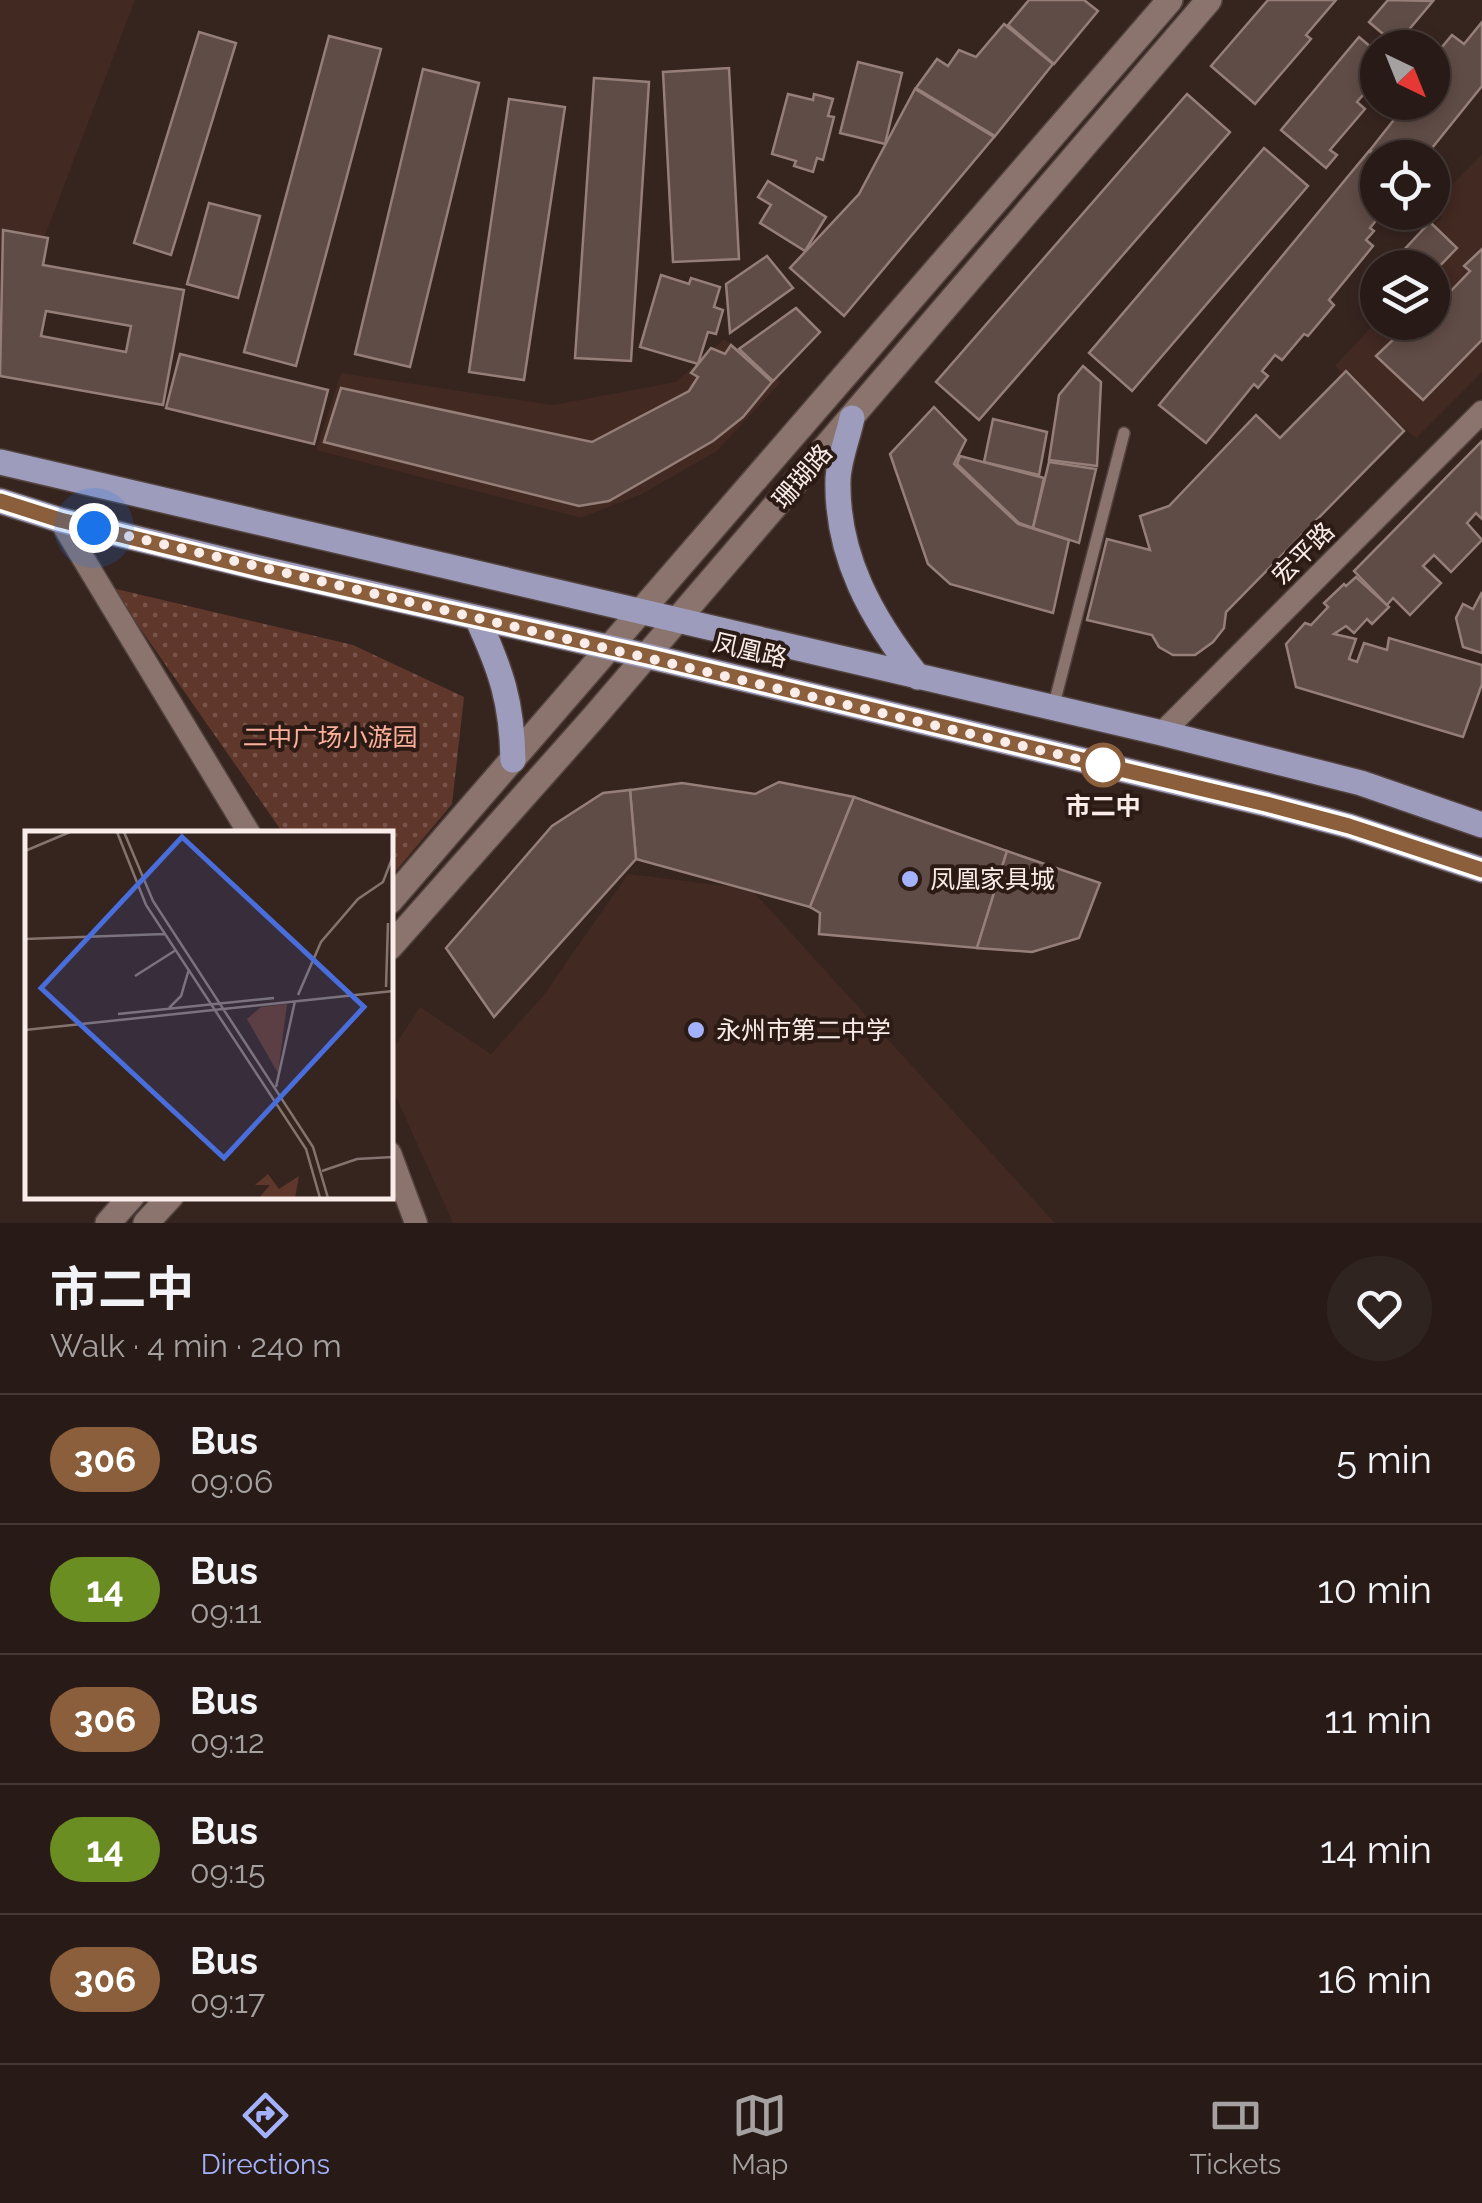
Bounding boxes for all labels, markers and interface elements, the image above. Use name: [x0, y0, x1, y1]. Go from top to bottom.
north arrow: [1360, 30, 1450, 120]
map controls: [1360, 30, 1450, 340]
button: locate: [1360, 140, 1450, 230]
button: layers: [1360, 250, 1450, 340]
street label: 珊瑚路: [766, 438, 838, 514]
your location: [69, 503, 119, 553]
street label: 宏平路: [1266, 516, 1340, 590]
street label: 凤凰路: [710, 627, 790, 673]
park label: 二中广场小游园: [242, 722, 418, 752]
marker: 市二中: [1082, 744, 1124, 786]
place label: 市二中: [1065, 791, 1141, 821]
inset map: [25, 831, 392, 1198]
place label: 凤凰家具城: [930, 864, 1055, 894]
marker: 凤凰家具城: [899, 868, 921, 890]
place label: 永州市第二中学: [716, 1015, 891, 1045]
marker: 永州市第二中学: [685, 1019, 707, 1041]
button: heart: [1327, 1256, 1432, 1361]
text: 市二中: [50, 1261, 194, 1317]
text: Walk · 4 min · 240 m: [50, 1327, 342, 1364]
text: Bus: [190, 1418, 258, 1463]
text: 5 min: [1336, 1437, 1432, 1482]
text: 306: [74, 1439, 136, 1480]
text: 09:06: [190, 1463, 273, 1500]
text: Bus: [190, 1548, 258, 1593]
text: 10 min: [1317, 1567, 1432, 1612]
text: 14: [86, 1569, 124, 1610]
text: 09:11: [190, 1593, 262, 1630]
text: Bus: [190, 1678, 258, 1723]
text: 11 min: [1324, 1697, 1432, 1742]
text: 306: [74, 1699, 136, 1740]
text: 09:12: [190, 1723, 265, 1760]
text: Bus: [190, 1808, 258, 1853]
text: 14 min: [1320, 1827, 1432, 1872]
text: 14: [86, 1829, 124, 1870]
text: 09:15: [190, 1853, 266, 1890]
text: Bus: [190, 1938, 258, 1983]
text: 16 min: [1318, 1957, 1432, 2002]
text: 306: [74, 1959, 136, 2000]
text: 09:17: [190, 1983, 265, 2020]
tab: Directions: [201, 2088, 330, 2181]
tab: Map: [731, 2088, 788, 2181]
tab: Tickets: [1189, 2088, 1281, 2181]

